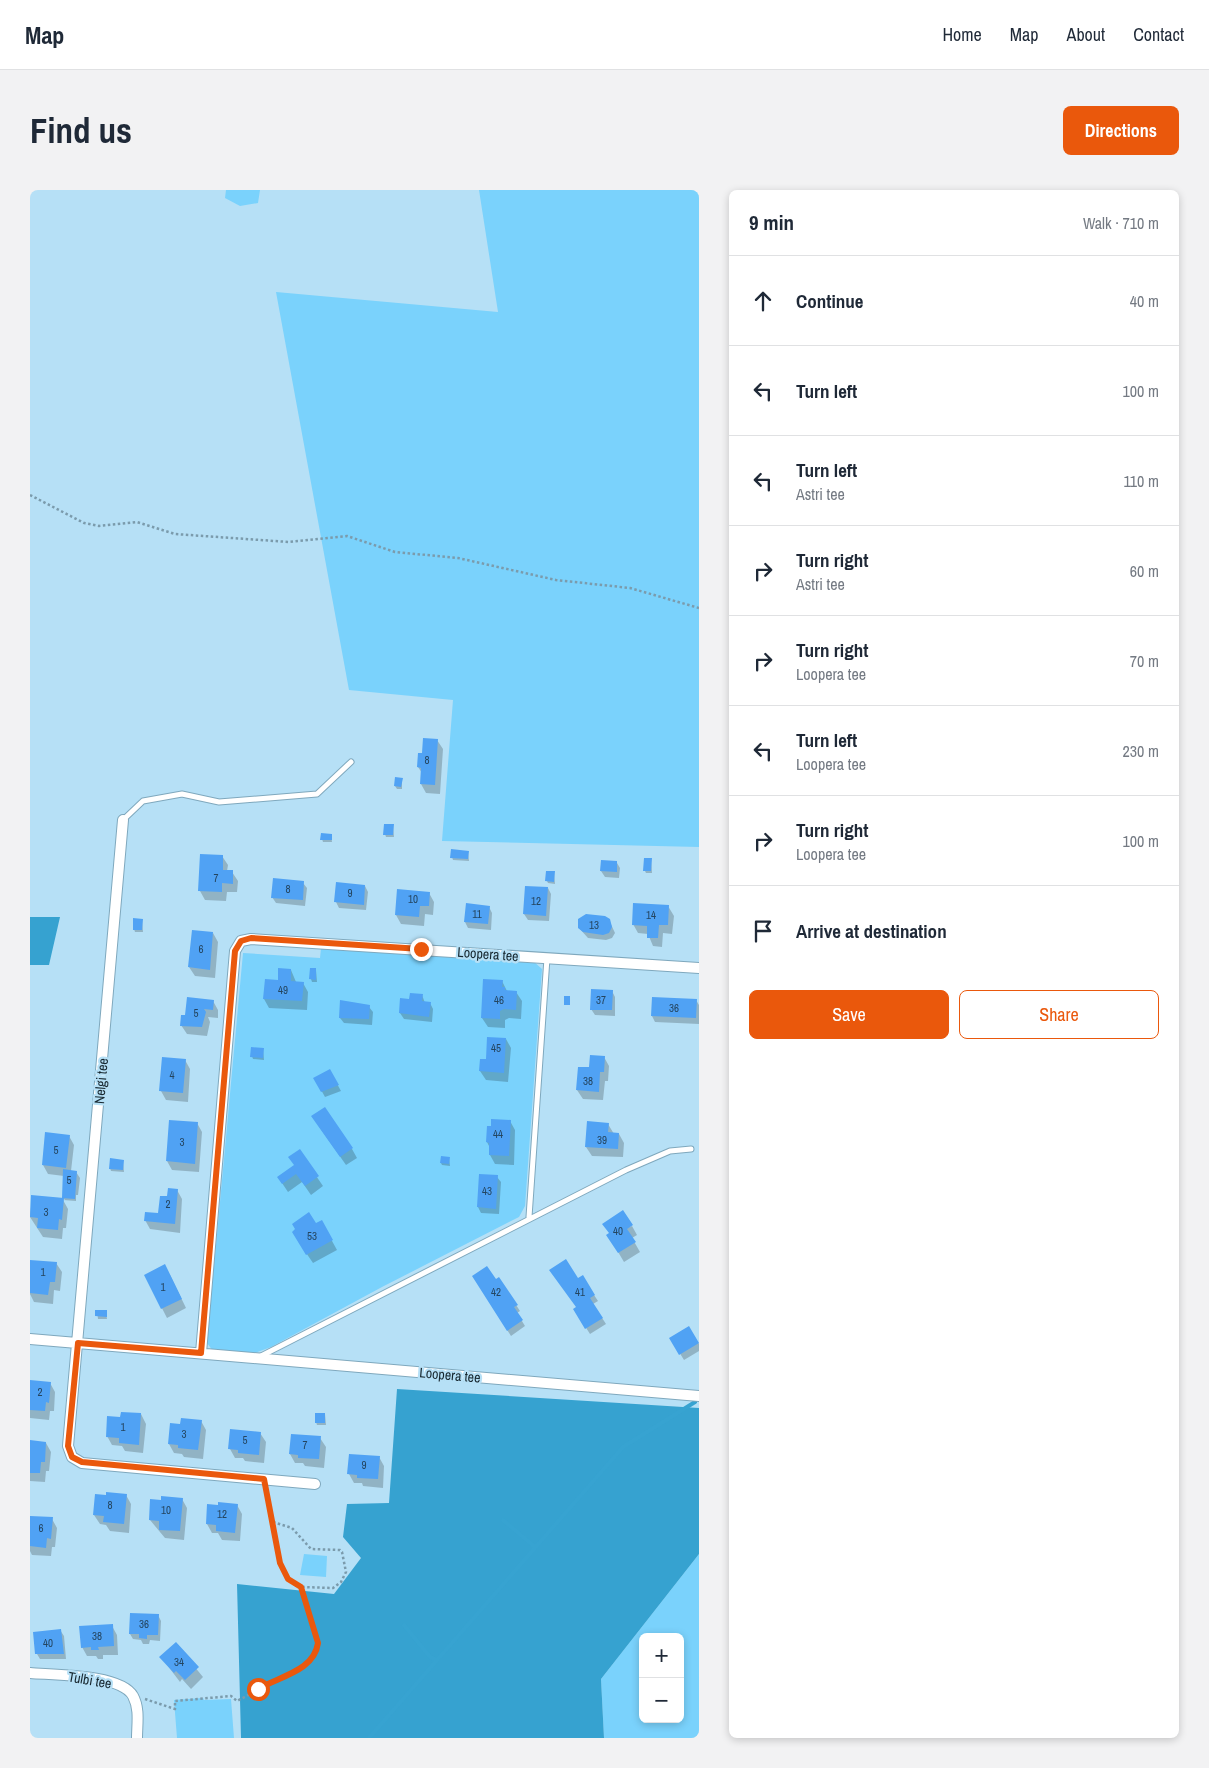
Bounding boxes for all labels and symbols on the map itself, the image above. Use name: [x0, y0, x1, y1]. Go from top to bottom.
house number: 8: [424, 753, 430, 767]
house number: 7: [213, 871, 219, 885]
house number: 8: [285, 882, 291, 896]
house number: 9: [347, 886, 353, 900]
house number: 10: [408, 892, 418, 906]
house number: 12: [531, 894, 541, 908]
house number: 11: [472, 907, 482, 921]
house number: 14: [646, 908, 656, 922]
house number: 13: [589, 918, 599, 932]
route end: [410, 938, 433, 961]
house number: 6: [198, 942, 204, 956]
street label: Loopera tee: [457, 943, 519, 965]
house number: 49: [278, 983, 288, 997]
house number: 46: [494, 993, 504, 1007]
house number: 37: [596, 993, 606, 1007]
house number: 36: [669, 1001, 679, 1015]
house number: 5: [193, 1006, 199, 1020]
house number: 45: [491, 1041, 501, 1055]
street label: Nelgi tee: [90, 1057, 112, 1105]
house number: 4: [169, 1068, 175, 1082]
house number: 38: [583, 1074, 593, 1088]
house number: 44: [493, 1127, 503, 1141]
house number: 39: [597, 1133, 607, 1147]
house number: 3: [179, 1135, 185, 1149]
house number: 5: [53, 1143, 59, 1157]
house number: 5: [66, 1173, 72, 1187]
house number: 43: [482, 1184, 492, 1198]
house number: 2: [165, 1197, 171, 1211]
house number: 3: [43, 1205, 49, 1219]
house number: 40: [613, 1224, 623, 1238]
house number: 53: [307, 1229, 317, 1243]
house number: 1: [40, 1265, 46, 1279]
house number: 1: [160, 1280, 166, 1294]
house number: 42: [491, 1285, 501, 1299]
house number: 41: [575, 1285, 585, 1299]
street label: Loopera tee: [419, 1363, 481, 1387]
house number: 2: [37, 1385, 43, 1399]
house number: 1: [120, 1420, 126, 1434]
house number: 3: [181, 1427, 187, 1441]
house number: 5: [242, 1433, 248, 1447]
house number: 7: [302, 1438, 308, 1452]
house number: 9: [361, 1458, 367, 1472]
house number: 8: [107, 1498, 113, 1512]
house number: 10: [161, 1503, 171, 1517]
house number: 12: [217, 1507, 227, 1521]
house number: 6: [38, 1521, 44, 1535]
house number: 36: [139, 1617, 149, 1631]
house number: 38: [92, 1629, 102, 1643]
house number: 40: [43, 1636, 53, 1650]
house number: 34: [174, 1655, 184, 1669]
street label: Tulbi tee: [67, 1667, 113, 1693]
route start: [247, 1678, 270, 1701]

